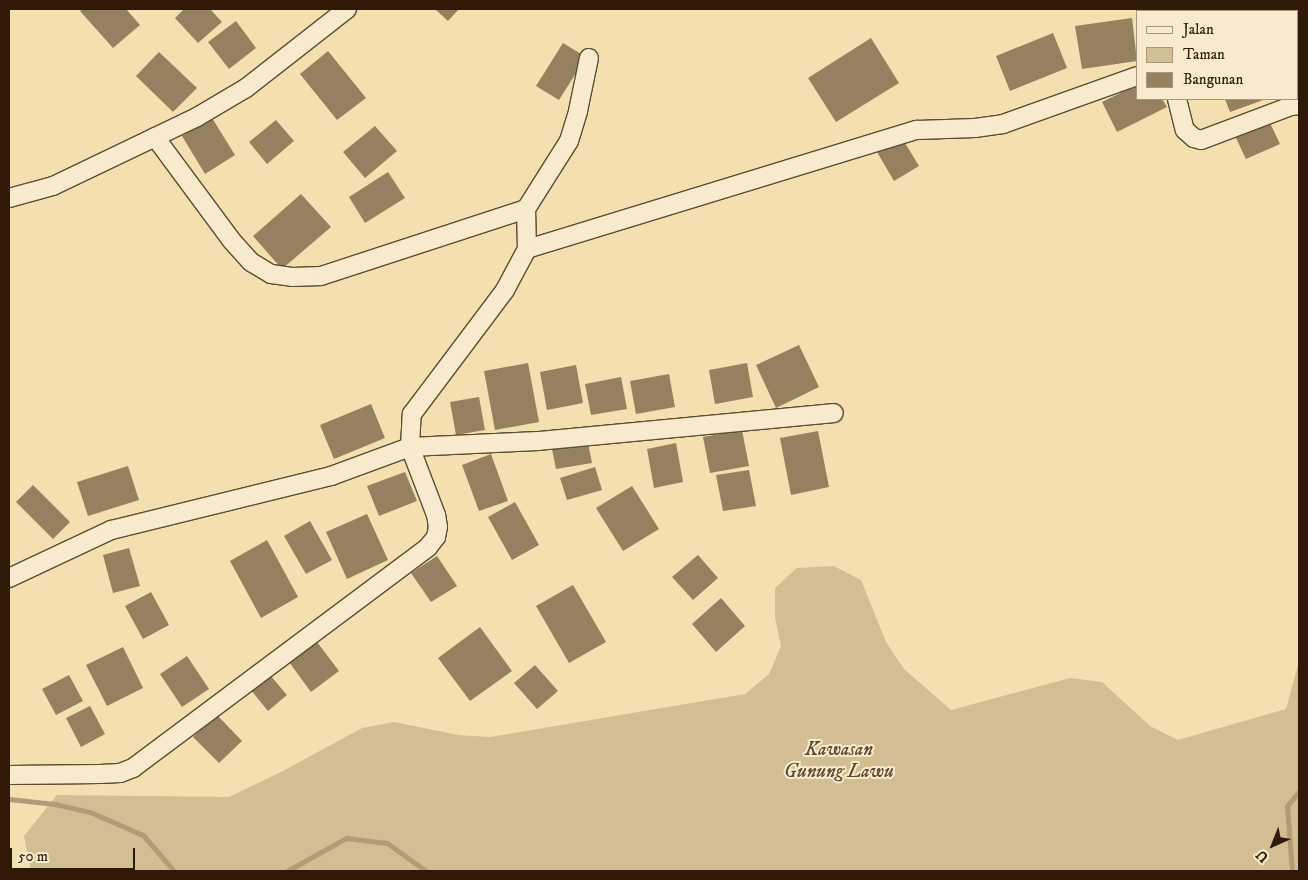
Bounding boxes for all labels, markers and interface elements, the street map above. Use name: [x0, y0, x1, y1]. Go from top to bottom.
legend: [1136, 10, 1298, 100]
text: Jalan: [1183, 20, 1214, 39]
text: Taman: [1183, 45, 1225, 64]
text: Bangunan: [1183, 70, 1243, 89]
park label: Kawasan Gunung Lawu: [784, 739, 894, 783]
north arrow: [1248, 820, 1298, 870]
scale bar: [12, 838, 138, 870]
text: U: [1252, 846, 1273, 866]
text: 50 m: [18, 847, 48, 866]

